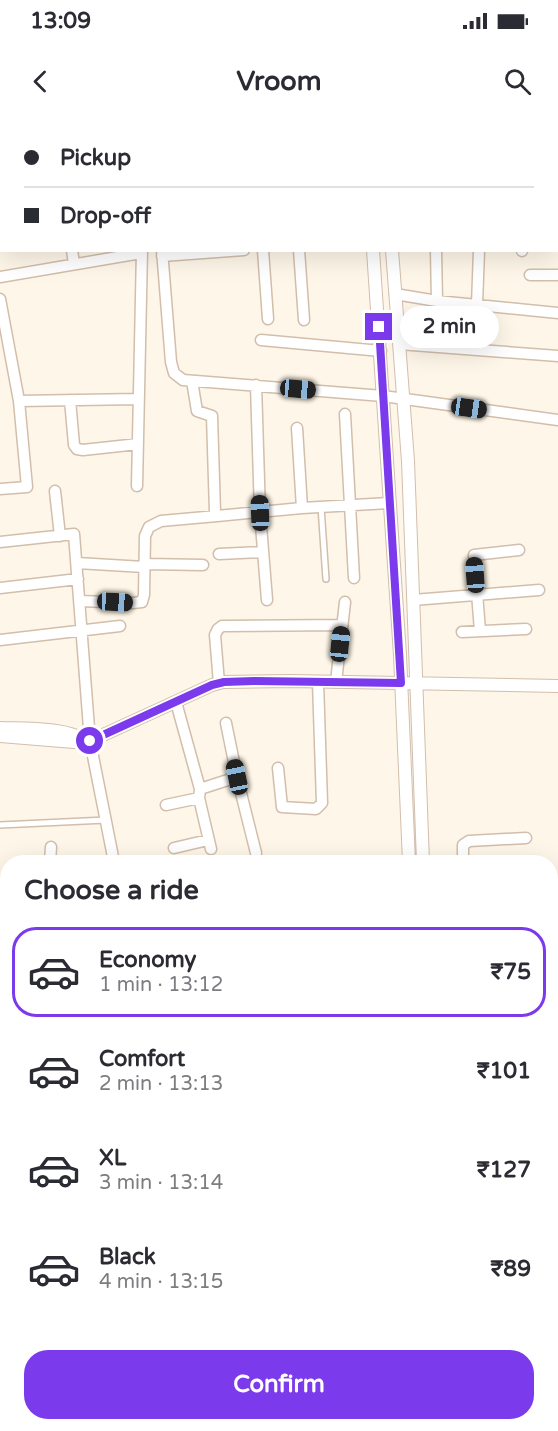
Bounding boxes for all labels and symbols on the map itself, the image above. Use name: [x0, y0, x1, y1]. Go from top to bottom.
callout: 2 min: [400, 306, 499, 348]
route end: [365, 313, 392, 340]
car: [279, 378, 317, 400]
car: [450, 397, 488, 419]
car: [250, 495, 270, 531]
car: [465, 556, 485, 594]
car: [97, 592, 133, 612]
car: [329, 625, 351, 663]
route start: [76, 727, 103, 754]
car: [224, 758, 250, 796]

